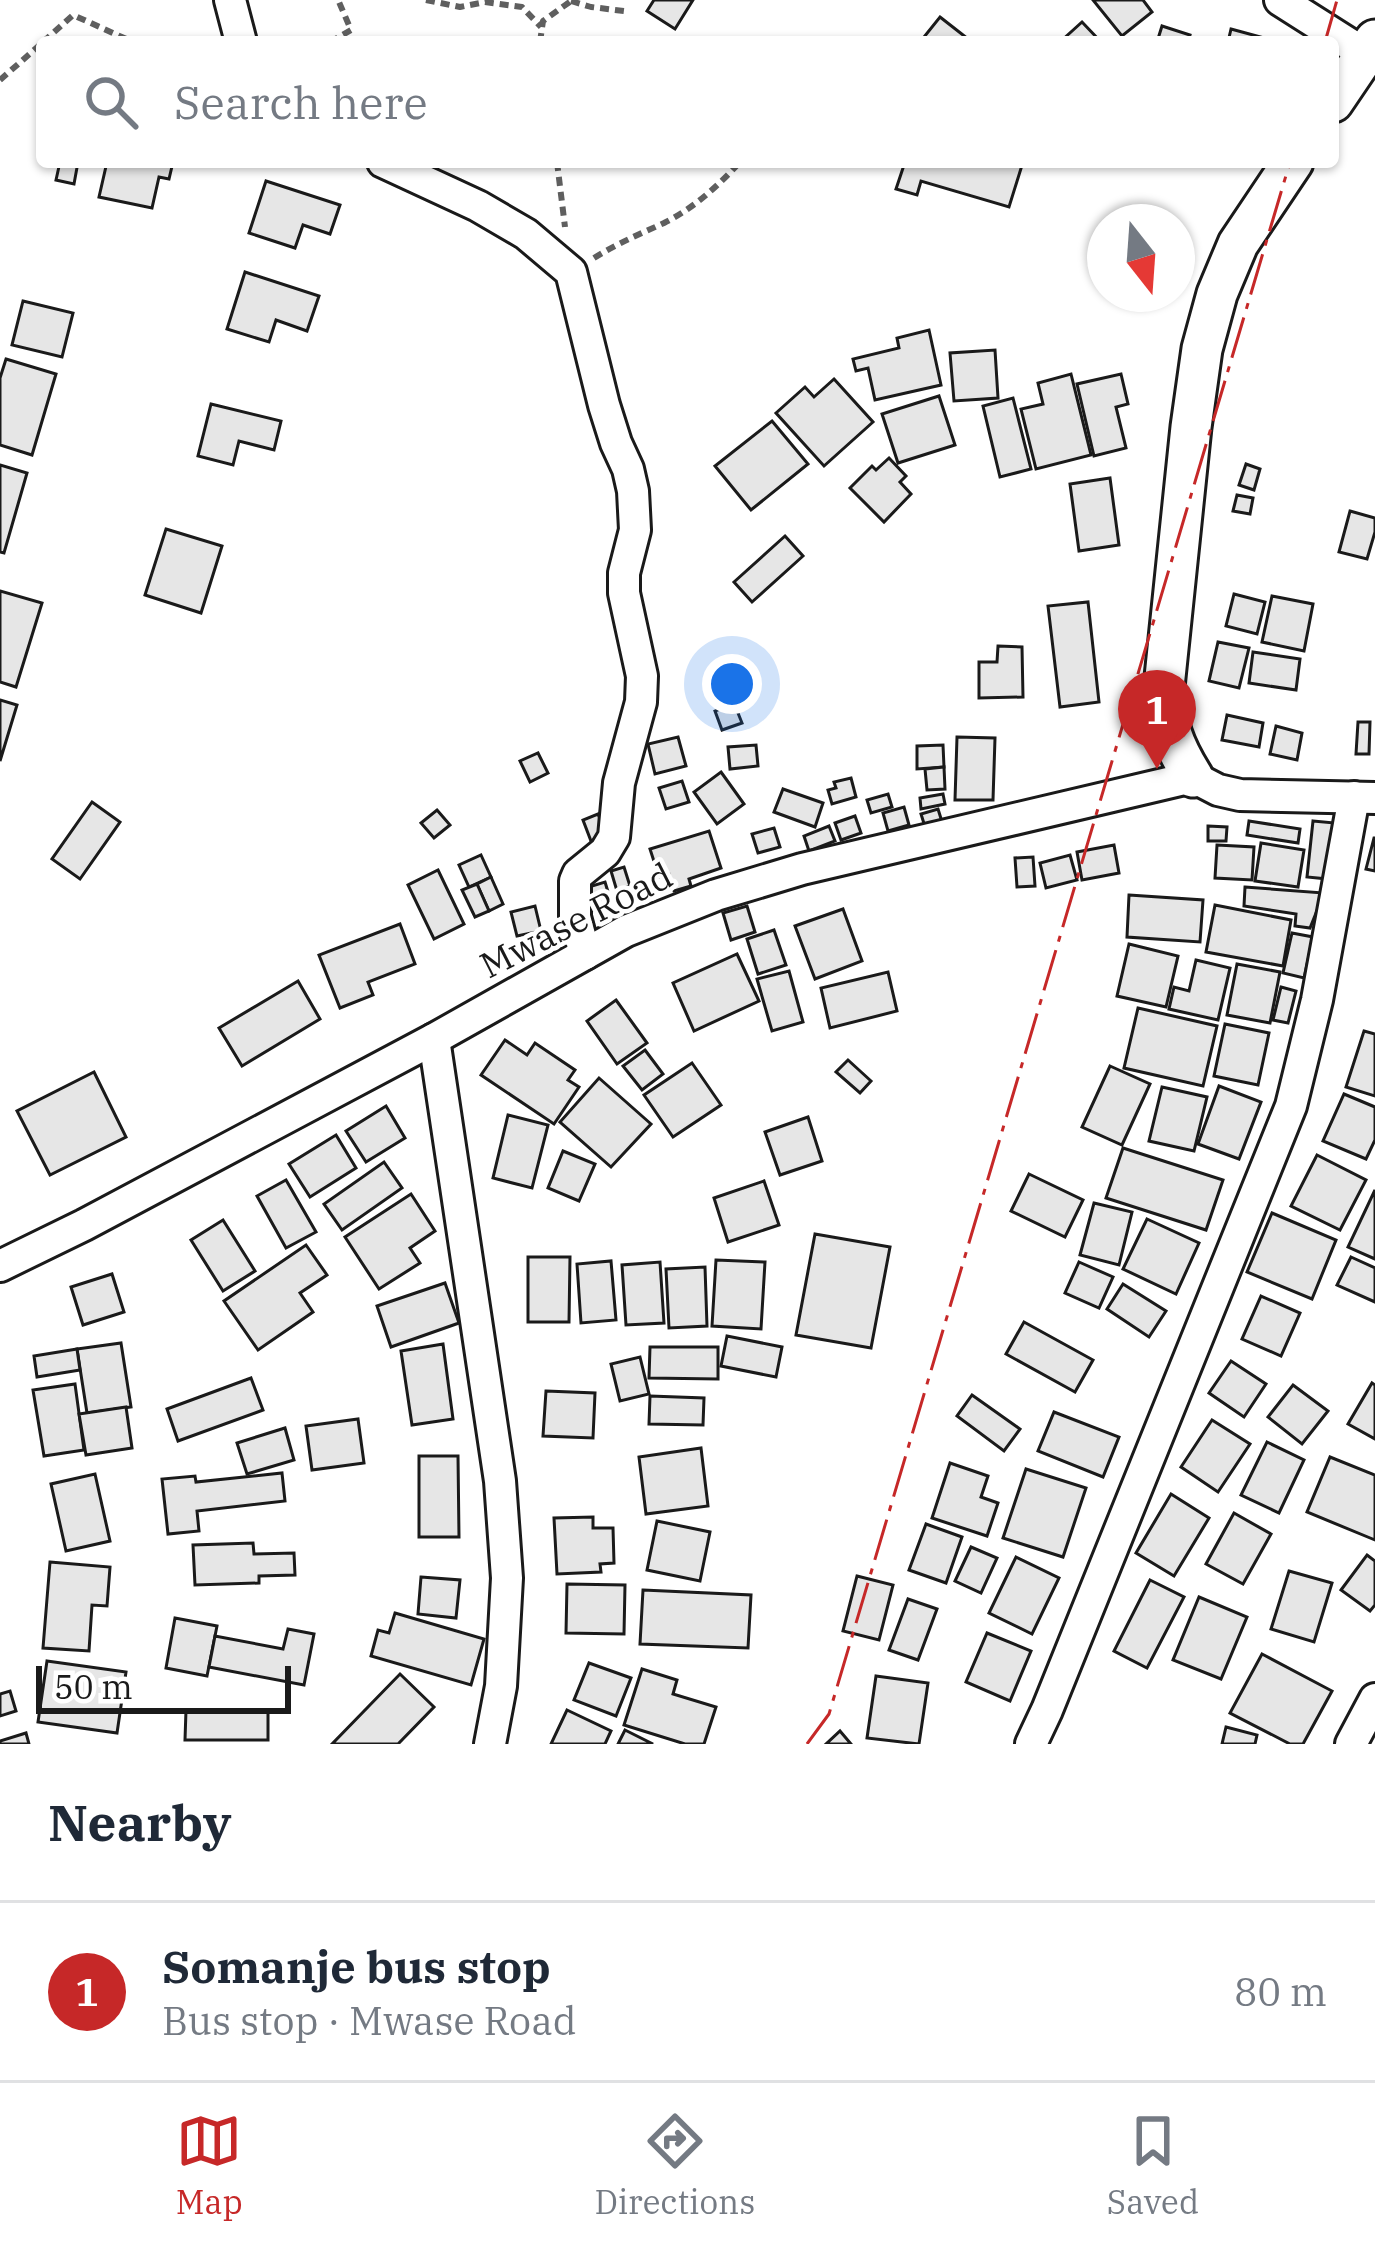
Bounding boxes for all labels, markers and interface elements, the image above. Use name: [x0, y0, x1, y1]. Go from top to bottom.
search box: [36, 36, 1339, 168]
icon: search: [78, 69, 144, 135]
text: Search here: [174, 73, 428, 131]
north arrow: [1087, 204, 1195, 312]
your location: [702, 654, 762, 714]
pin: 1: [1118, 670, 1196, 769]
street label: Mwase Road: [472, 851, 680, 988]
scale bar: [36, 1660, 291, 1713]
text: 50 m: [54, 1665, 133, 1708]
text: Nearby: [48, 1789, 232, 1855]
text: Somanje bus stop: [162, 1937, 551, 1995]
text: 1: [75, 1966, 99, 2017]
text: 80 m: [1234, 1966, 1327, 2017]
text: Bus stop · Mwase Road: [162, 1995, 576, 2046]
tab: Map: [176, 2108, 243, 2223]
tab: Directions: [594, 2108, 755, 2223]
tab: Saved: [1107, 2108, 1199, 2223]

